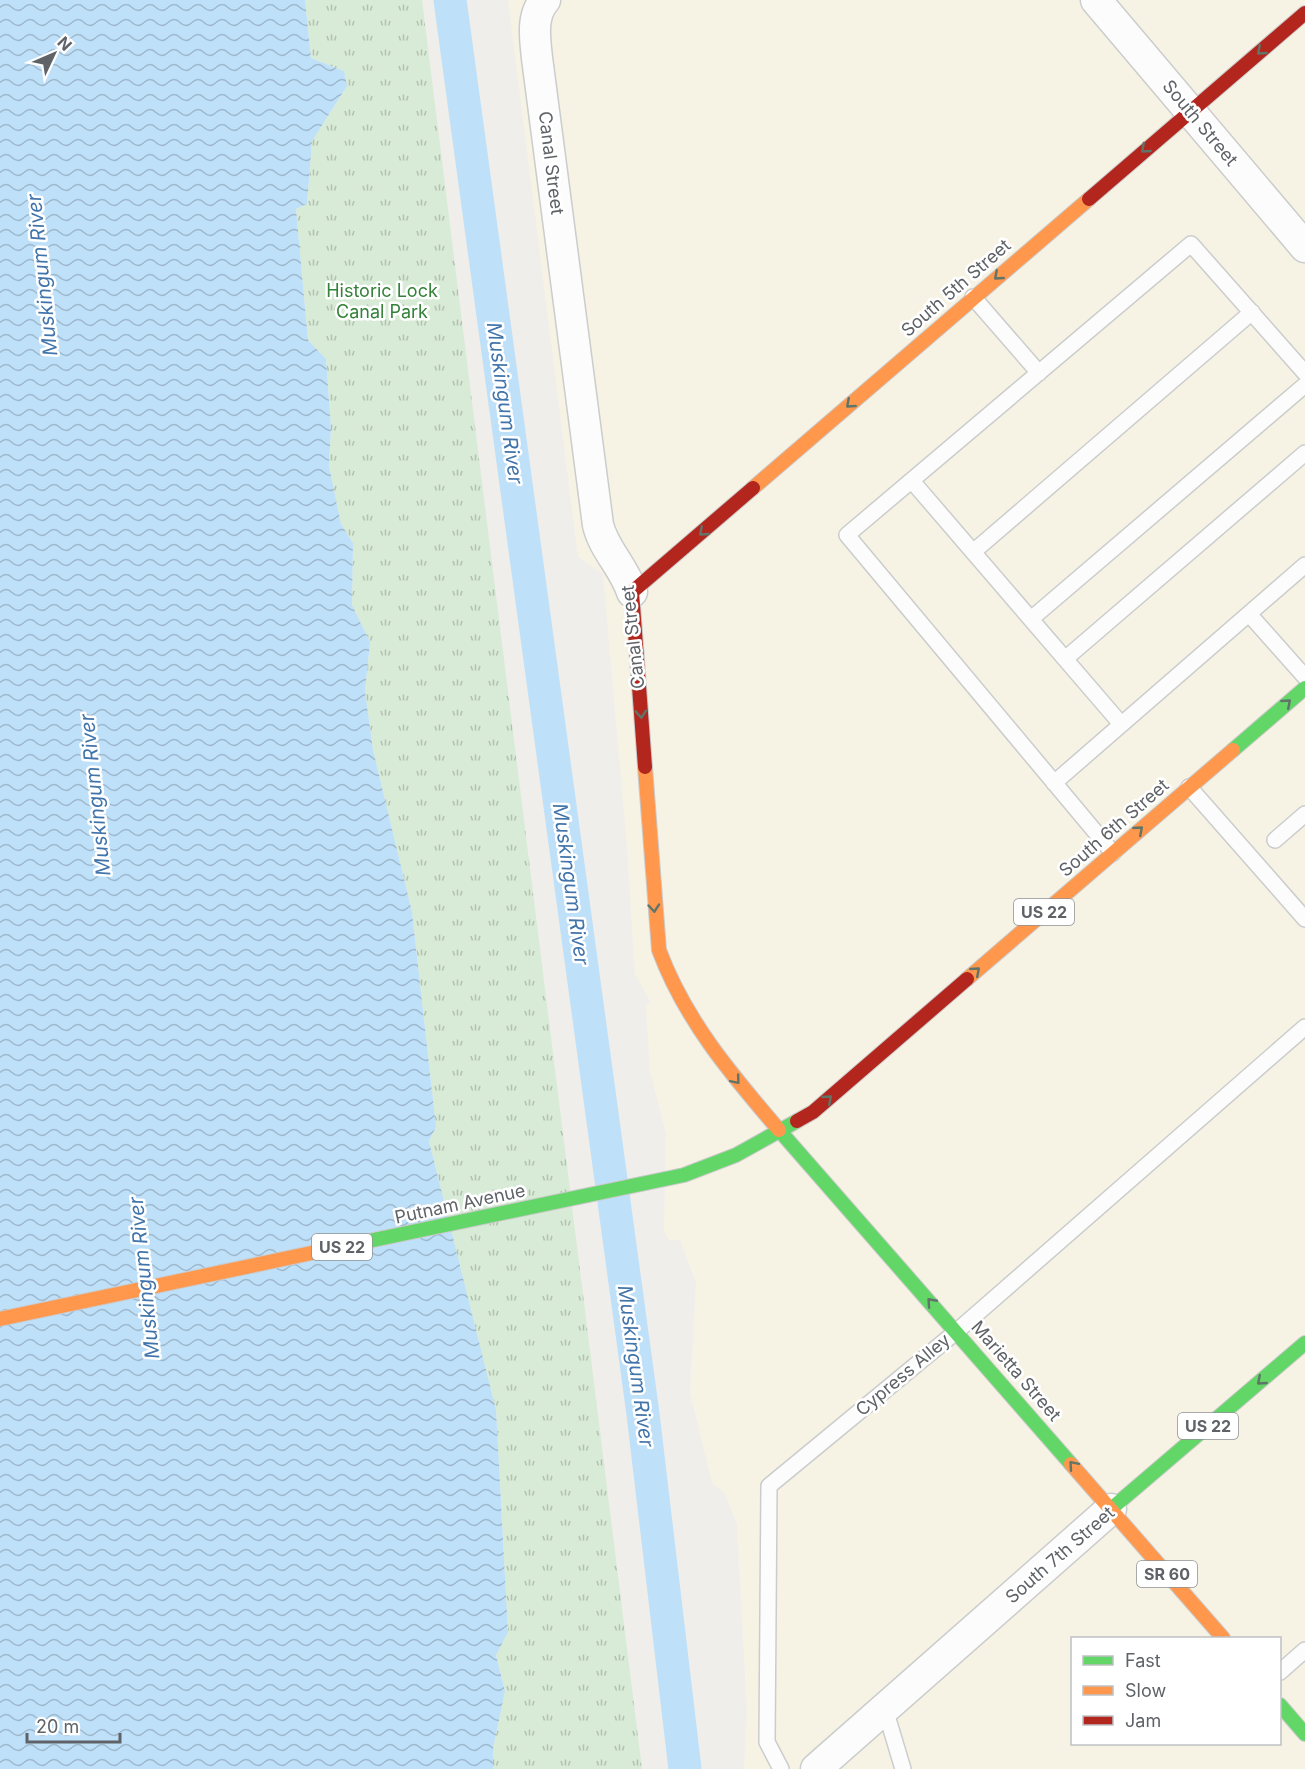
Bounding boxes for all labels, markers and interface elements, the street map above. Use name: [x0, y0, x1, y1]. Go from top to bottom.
north arrow: [24, 24, 84, 84]
text: N: [53, 32, 76, 55]
one-way arrow: [1257, 44, 1268, 55]
street label: South Street: [1158, 76, 1242, 170]
street label: Canal Street: [535, 110, 568, 216]
one-way arrow: [1141, 142, 1152, 153]
water label: Muskingum River: [21, 192, 62, 357]
street label: South 5th Street: [897, 234, 1015, 341]
one-way arrow: [994, 269, 1005, 280]
park label: Historic Lock Canal Park: [326, 280, 438, 322]
water label: Muskingum River: [482, 321, 528, 486]
one-way arrow: [846, 397, 857, 408]
one-way arrow: [699, 525, 710, 536]
street label: Canal Street: [617, 584, 648, 690]
one-way arrow: [1280, 699, 1291, 710]
one-way arrow: [634, 709, 647, 718]
water label: Muskingum River: [74, 712, 115, 877]
street label: South 6th Street: [1055, 774, 1173, 881]
water label: Muskingum River: [548, 802, 594, 967]
one-way arrow: [1132, 826, 1143, 837]
road number: US 22: [1014, 899, 1074, 925]
one-way arrow: [647, 904, 660, 913]
one-way arrow: [969, 967, 980, 978]
one-way arrow: [729, 1073, 740, 1084]
one-way arrow: [821, 1095, 832, 1106]
street label: Putnam Avenue: [393, 1179, 527, 1228]
water label: Muskingum River: [123, 1195, 164, 1360]
road number: US 22: [312, 1234, 372, 1260]
water label: Muskingum River: [613, 1284, 659, 1449]
one-way arrow: [927, 1298, 938, 1309]
street label: Marietta Street: [967, 1316, 1066, 1425]
street label: Cypress Alley: [851, 1329, 954, 1420]
one-way arrow: [1257, 1374, 1268, 1385]
road number: US 22: [1178, 1413, 1238, 1439]
one-way arrow: [1069, 1461, 1080, 1472]
street label: South 7th Street: [1001, 1502, 1118, 1608]
road number: SR 60: [1137, 1561, 1197, 1587]
legend: [1071, 1637, 1281, 1745]
text: Fast: [1125, 1650, 1161, 1671]
text: Slow: [1125, 1680, 1166, 1701]
scale bar: [27, 1706, 120, 1744]
text: Jam: [1125, 1710, 1161, 1731]
text: 20 m: [36, 1716, 79, 1737]

